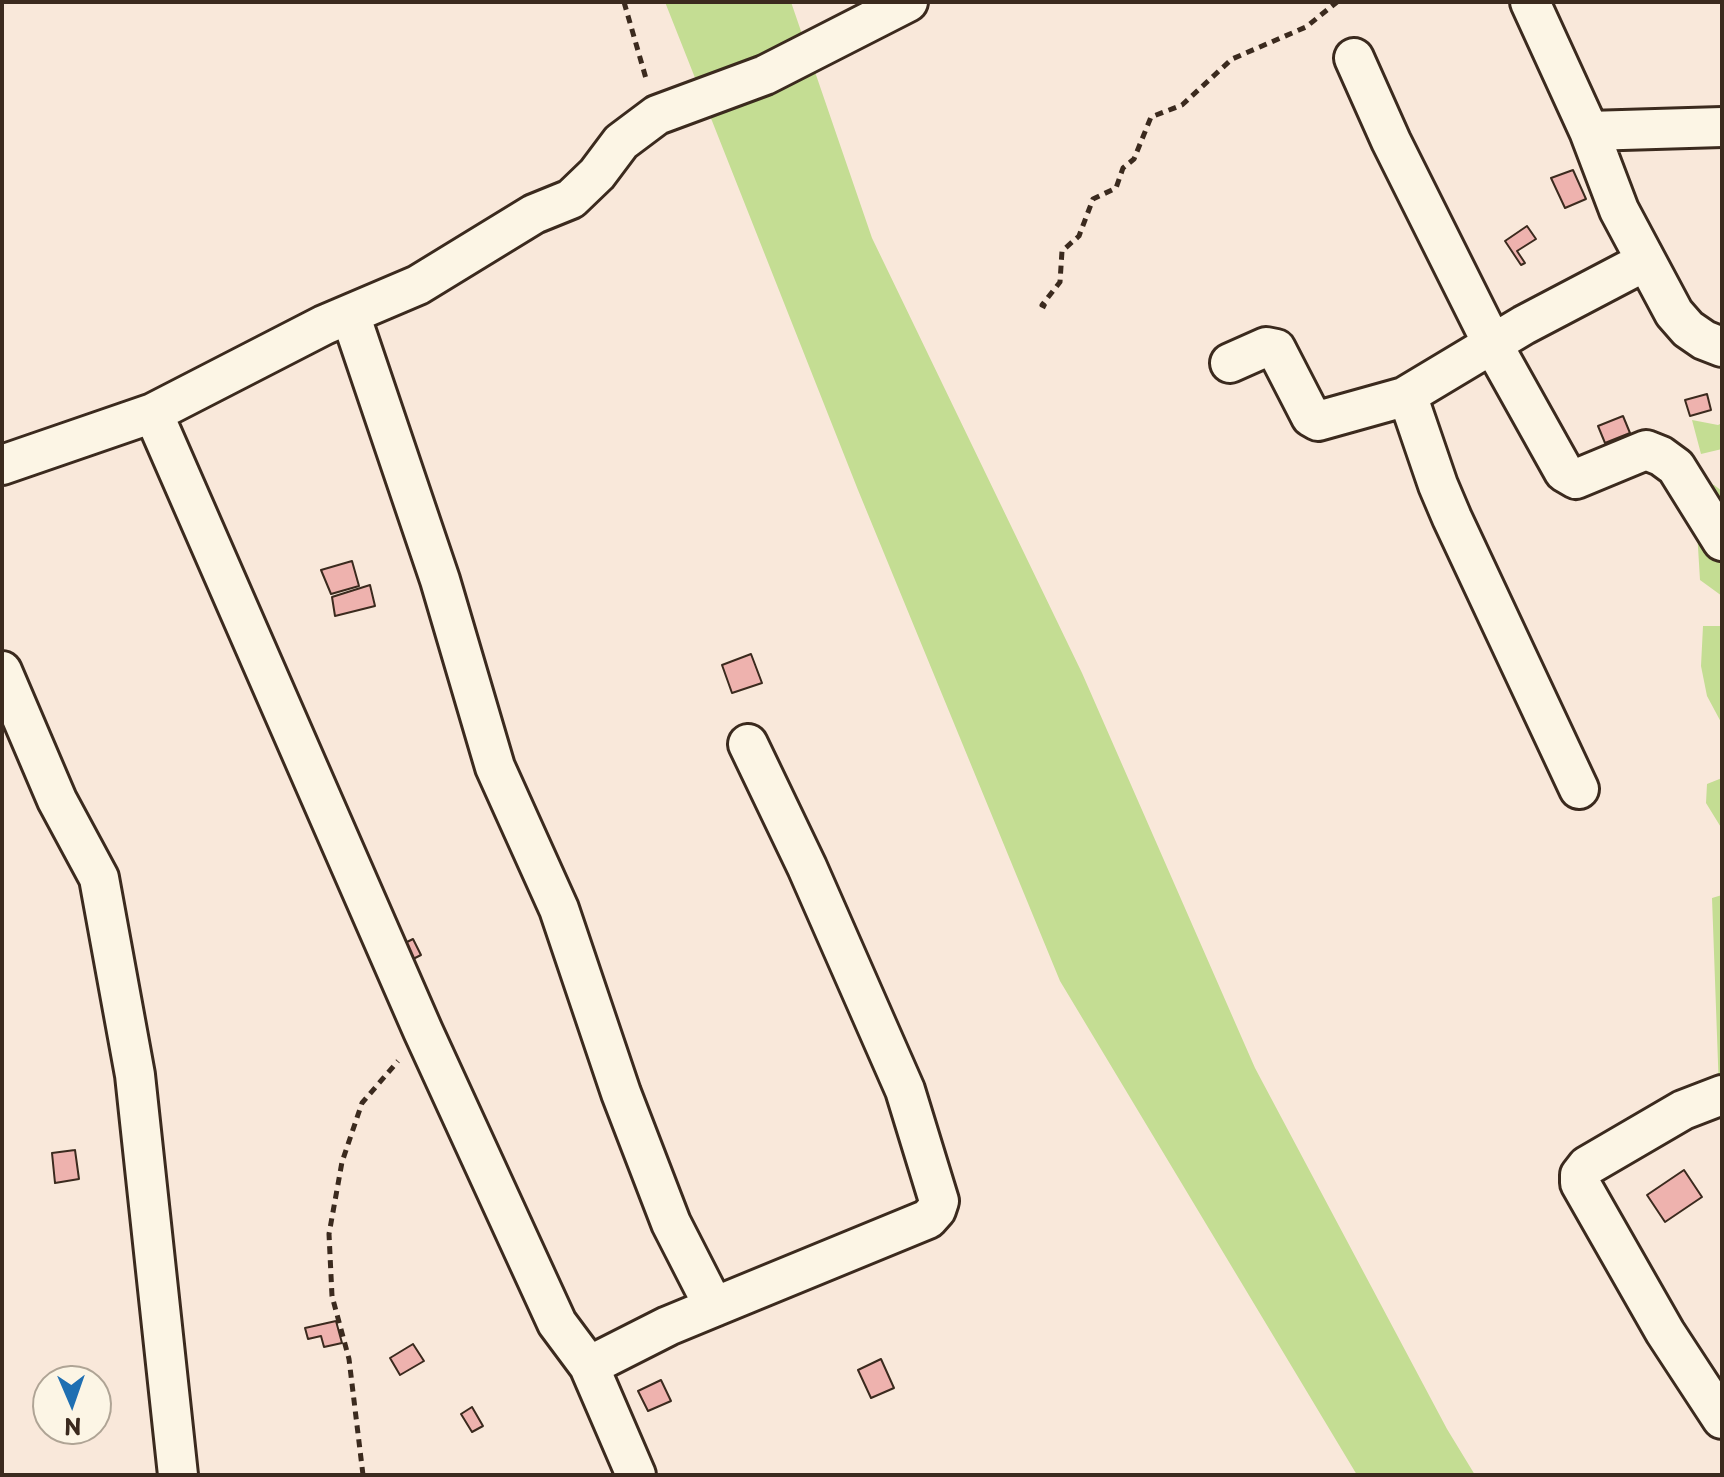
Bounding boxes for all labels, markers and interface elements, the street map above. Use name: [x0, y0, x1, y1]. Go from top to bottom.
north arrow: [32, 1365, 112, 1445]
text: N: [63, 1411, 82, 1444]

